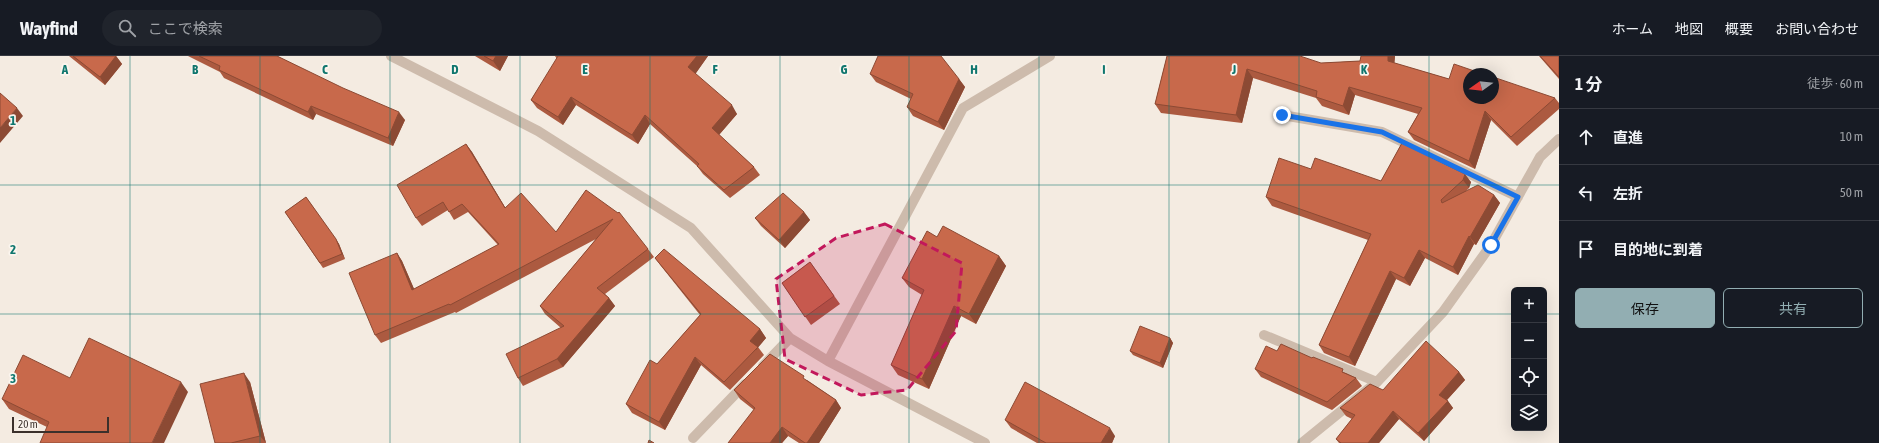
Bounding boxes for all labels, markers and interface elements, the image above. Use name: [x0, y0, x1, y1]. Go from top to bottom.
search box: [102, 10, 382, 46]
text: Wayfind: [20, 17, 78, 39]
icon: search: [116, 17, 138, 39]
text: ここで検索: [148, 20, 223, 37]
text: ホーム: [1611, 21, 1653, 37]
text: 地図: [1675, 21, 1703, 37]
text: 概要: [1725, 21, 1753, 37]
text: お問い合わせ: [1775, 21, 1859, 37]
text: A: [61, 62, 69, 77]
text: B: [192, 62, 199, 77]
text: C: [322, 62, 328, 77]
text: D: [451, 62, 459, 77]
text: E: [582, 62, 588, 77]
text: F: [712, 62, 718, 77]
text: G: [841, 62, 848, 77]
text: H: [970, 62, 978, 77]
text: I: [1102, 62, 1106, 77]
text: J: [1231, 62, 1236, 77]
text: K: [1361, 62, 1368, 77]
north arrow: [1463, 68, 1499, 104]
text: 1 分: [1575, 74, 1602, 94]
text: 徒歩 · 60 m: [1807, 76, 1863, 91]
route end: [1273, 106, 1291, 124]
text: 1: [10, 113, 16, 128]
icon: ahead: [1575, 126, 1597, 148]
text: 直進: [1613, 129, 1643, 146]
text: 10 m: [1840, 129, 1863, 144]
icon: left: [1575, 182, 1597, 204]
text: 左折: [1613, 185, 1643, 202]
text: 50 m: [1840, 185, 1863, 200]
route start: [1482, 236, 1500, 254]
icon: arrive: [1575, 238, 1597, 260]
text: 目的地に到着: [1613, 241, 1703, 258]
text: 2: [10, 242, 16, 257]
map controls: [1511, 287, 1547, 431]
button: +: [1511, 287, 1547, 323]
button: 保存: [1575, 288, 1715, 328]
button: 共有: [1723, 288, 1863, 328]
button: −: [1511, 323, 1547, 359]
button: locate: [1511, 359, 1547, 395]
text: 3: [10, 371, 16, 386]
button: layers: [1511, 395, 1547, 431]
scale bar: [12, 415, 109, 434]
text: 20 m: [18, 418, 38, 430]

